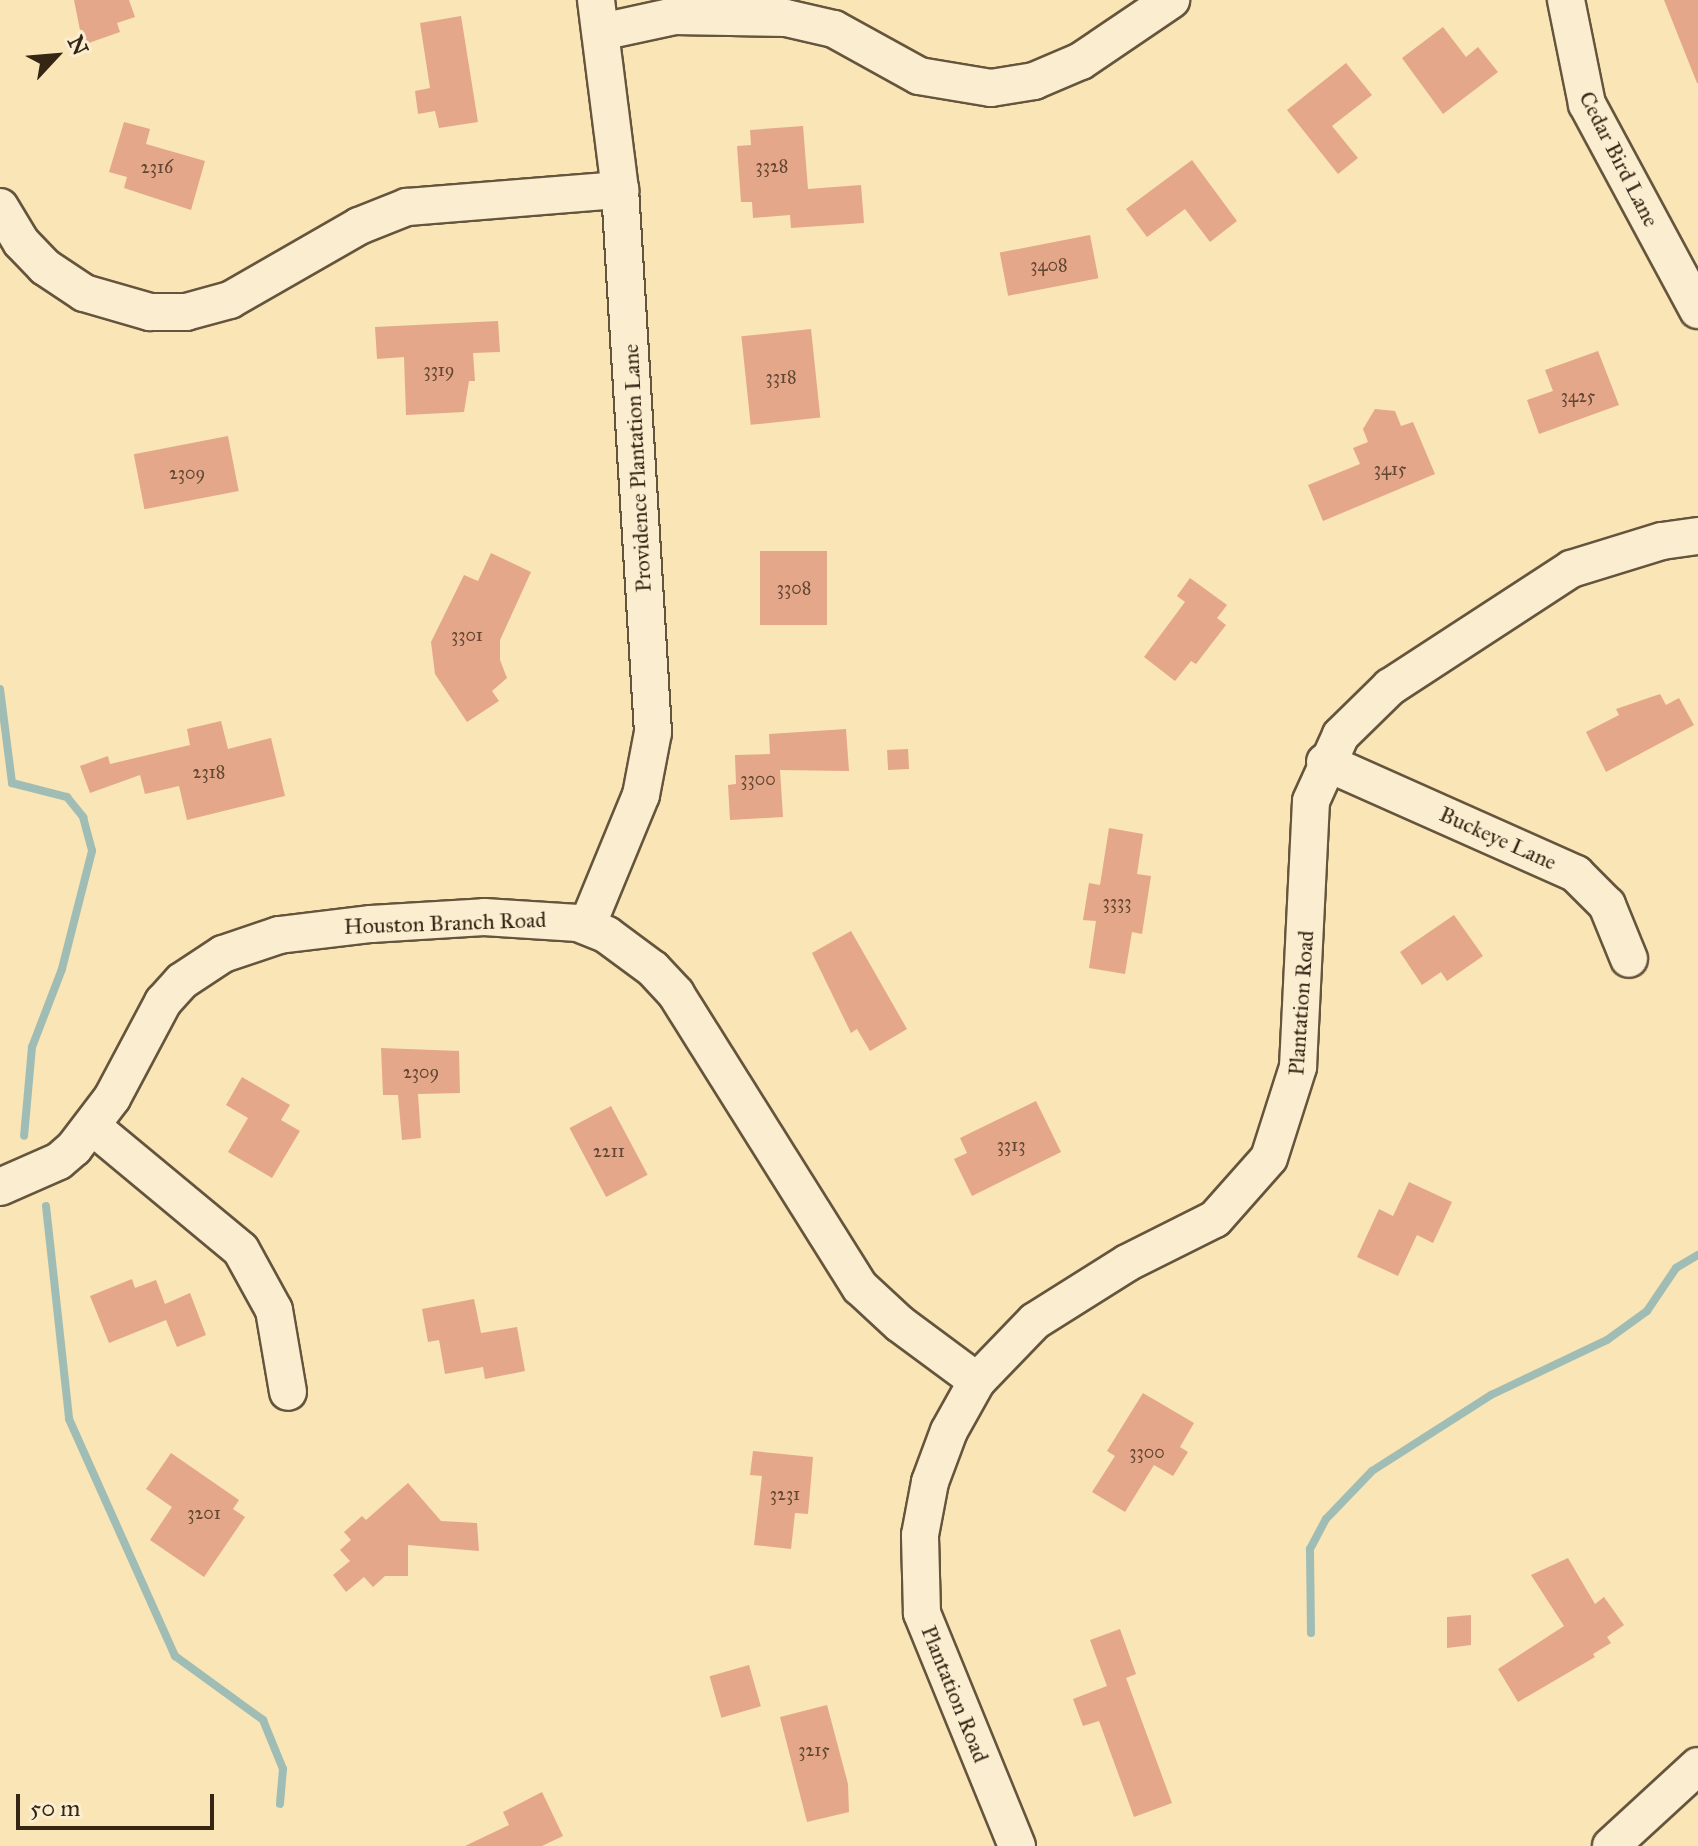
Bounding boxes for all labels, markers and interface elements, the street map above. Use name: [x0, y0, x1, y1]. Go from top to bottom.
north arrow: [16, 16, 96, 96]
text: N: [62, 31, 94, 60]
street label: Cedar Bird Lane: [1574, 87, 1664, 231]
house number: 3328: [756, 155, 788, 177]
house number: 2316: [141, 156, 173, 178]
house number: 3408: [1030, 254, 1068, 276]
street label: Providence Plantation Lane: [617, 343, 657, 593]
house number: 3319: [423, 359, 455, 381]
house number: 3318: [765, 366, 797, 388]
house number: 3425: [1561, 385, 1595, 407]
house number: 3415: [1374, 458, 1406, 480]
house number: 2309: [169, 462, 205, 484]
house number: 3308: [777, 577, 811, 599]
house number: 3301: [451, 624, 483, 646]
house number: 2318: [193, 761, 225, 783]
house number: 3300: [740, 768, 776, 790]
street label: Buckeye Lane: [1435, 800, 1561, 876]
house number: 3333: [1103, 891, 1131, 913]
street label: Houston Branch Road: [343, 906, 547, 940]
street label: Plantation Road: [1283, 930, 1319, 1076]
house number: 2309: [403, 1061, 439, 1083]
house number: 3313: [997, 1134, 1025, 1156]
house number: 2211: [593, 1140, 625, 1162]
house number: 3300: [1129, 1441, 1165, 1463]
house number: 3231: [770, 1483, 800, 1505]
house number: 3201: [187, 1502, 221, 1524]
street label: Plantation Road: [916, 1622, 994, 1766]
house number: 3215: [798, 1739, 830, 1761]
scale bar: [20, 1778, 218, 1828]
text: 50 m: [30, 1793, 80, 1823]

